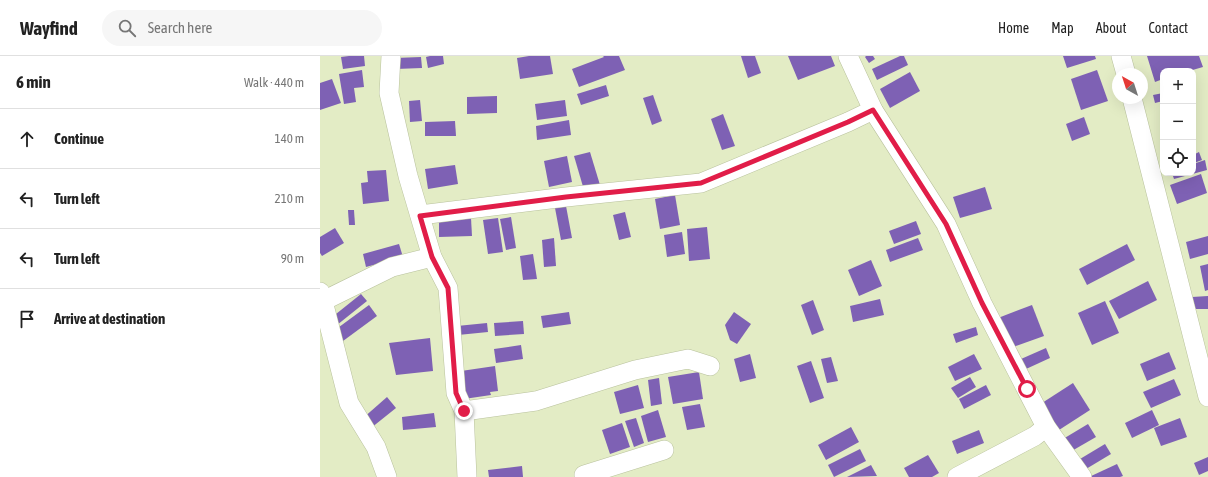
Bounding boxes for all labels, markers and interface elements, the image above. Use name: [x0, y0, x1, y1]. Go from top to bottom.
search box: [102, 10, 382, 46]
text: Wayfind: [20, 17, 78, 39]
icon: search: [116, 17, 138, 39]
text: Search here: [148, 19, 212, 36]
text: Home: [998, 20, 1029, 36]
text: Map: [1051, 20, 1074, 36]
text: About: [1096, 20, 1127, 36]
text: Contact: [1149, 20, 1188, 36]
north arrow: [1112, 68, 1148, 104]
map controls: [1160, 68, 1196, 176]
button: +: [1160, 68, 1196, 104]
text: 6 min: [16, 72, 51, 92]
text: Walk · 440 m: [244, 75, 304, 90]
button: −: [1160, 104, 1196, 140]
icon: ahead: [16, 128, 38, 150]
text: Continue: [54, 130, 104, 147]
text: 140 m: [275, 131, 304, 146]
button: locate: [1160, 140, 1196, 176]
icon: left: [16, 188, 38, 210]
text: Turn left: [54, 190, 100, 207]
text: 210 m: [275, 191, 304, 206]
icon: left: [16, 248, 38, 270]
text: Turn left: [54, 250, 100, 267]
text: 90 m: [281, 251, 304, 266]
icon: arrive: [16, 308, 38, 330]
text: Arrive at destination: [54, 310, 165, 327]
route start: [1018, 380, 1036, 398]
route end: [455, 402, 473, 420]

